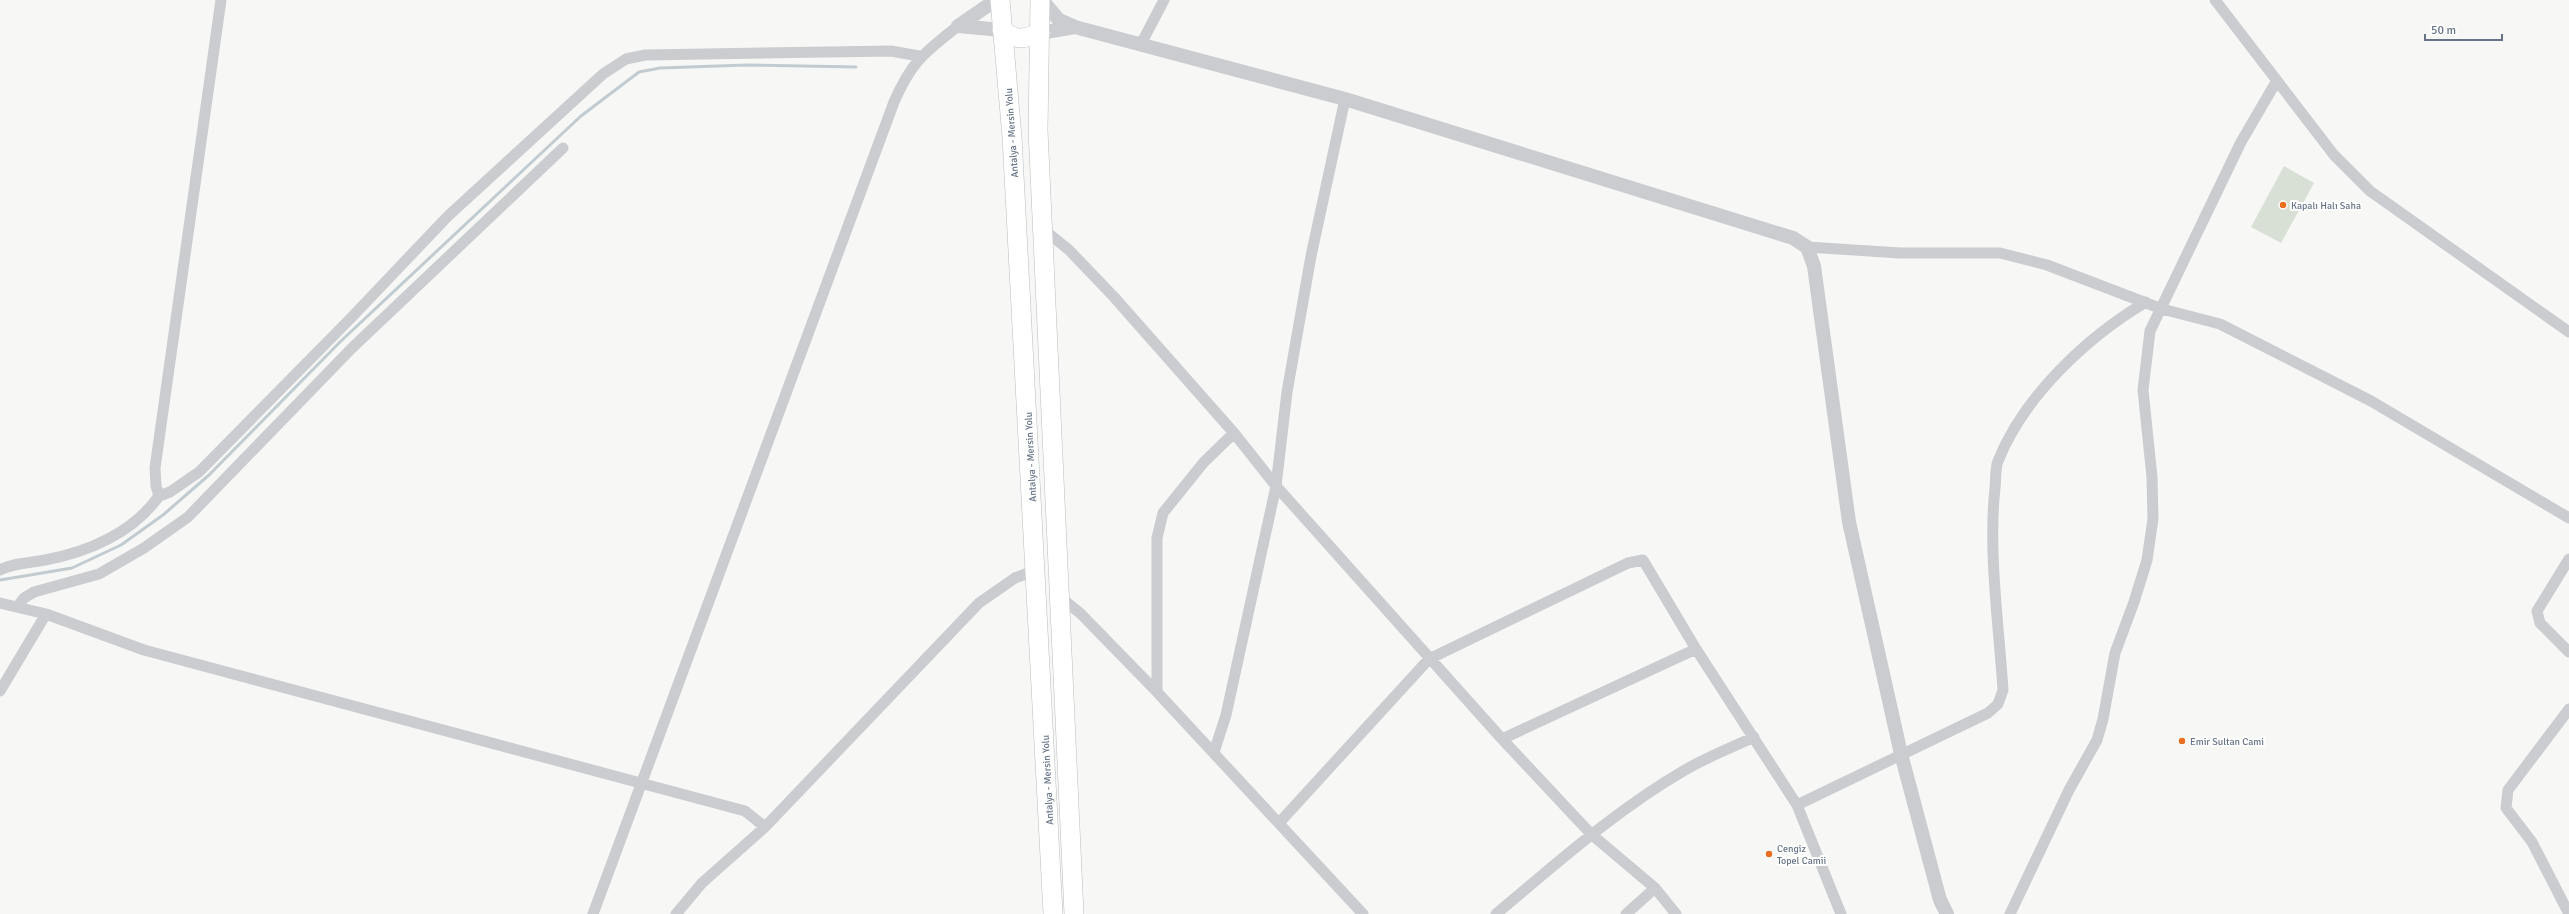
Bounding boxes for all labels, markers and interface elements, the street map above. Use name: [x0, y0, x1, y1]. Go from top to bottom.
scale bar: [2425, 16, 2502, 42]
text: 50 m: [2431, 23, 2456, 38]
street label: Antalya - Mersin Yolu: [1003, 88, 1021, 178]
marker: Kapalı Halı Saha: [2278, 200, 2288, 210]
place label: Kapalı Halı Saha: [2291, 200, 2361, 212]
street label: Antalya - Mersin Yolu: [1023, 412, 1039, 502]
street label: Antalya - Mersin Yolu: [1040, 735, 1056, 825]
marker: Emir Sultan Cami: [2177, 736, 2187, 746]
place label: Emir Sultan Cami: [2190, 736, 2264, 748]
place label: Cengiz Topel Camii: [1777, 843, 1826, 867]
marker: Cengiz Topel Camii: [1764, 849, 1774, 859]

